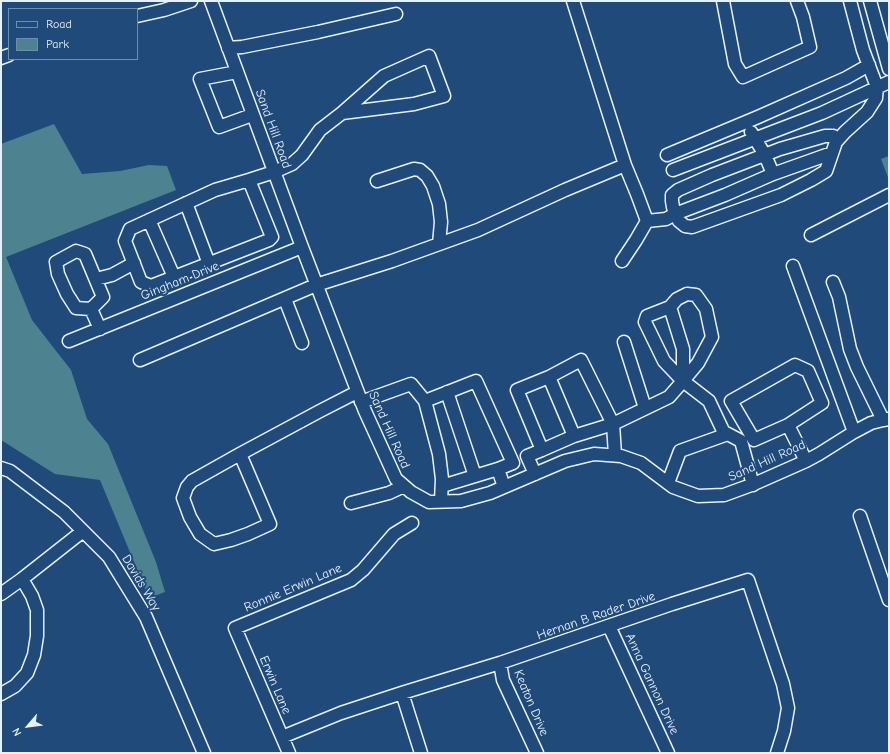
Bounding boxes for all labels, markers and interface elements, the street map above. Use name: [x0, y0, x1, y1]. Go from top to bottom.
legend: [8, 8, 138, 60]
text: Road: [46, 17, 72, 31]
text: Park: [46, 37, 69, 51]
street label: Sand Hill Road: [252, 87, 294, 171]
street label: Gingham Drive: [139, 258, 221, 304]
street label: Sand Hill Road: [365, 389, 413, 471]
street label: Sand Hill Road: [726, 437, 808, 485]
street label: Davids Way: [118, 552, 164, 614]
street label: Ronnie Erwin Lane: [242, 560, 344, 616]
street label: Hernan B Rader Drive: [535, 588, 657, 644]
street label: Anna Gannon Drive: [622, 631, 682, 737]
street label: Erwin Lane: [256, 653, 294, 717]
street label: Keaton Drive: [510, 668, 552, 738]
north arrow: [8, 706, 48, 746]
text: N: [10, 726, 24, 738]

